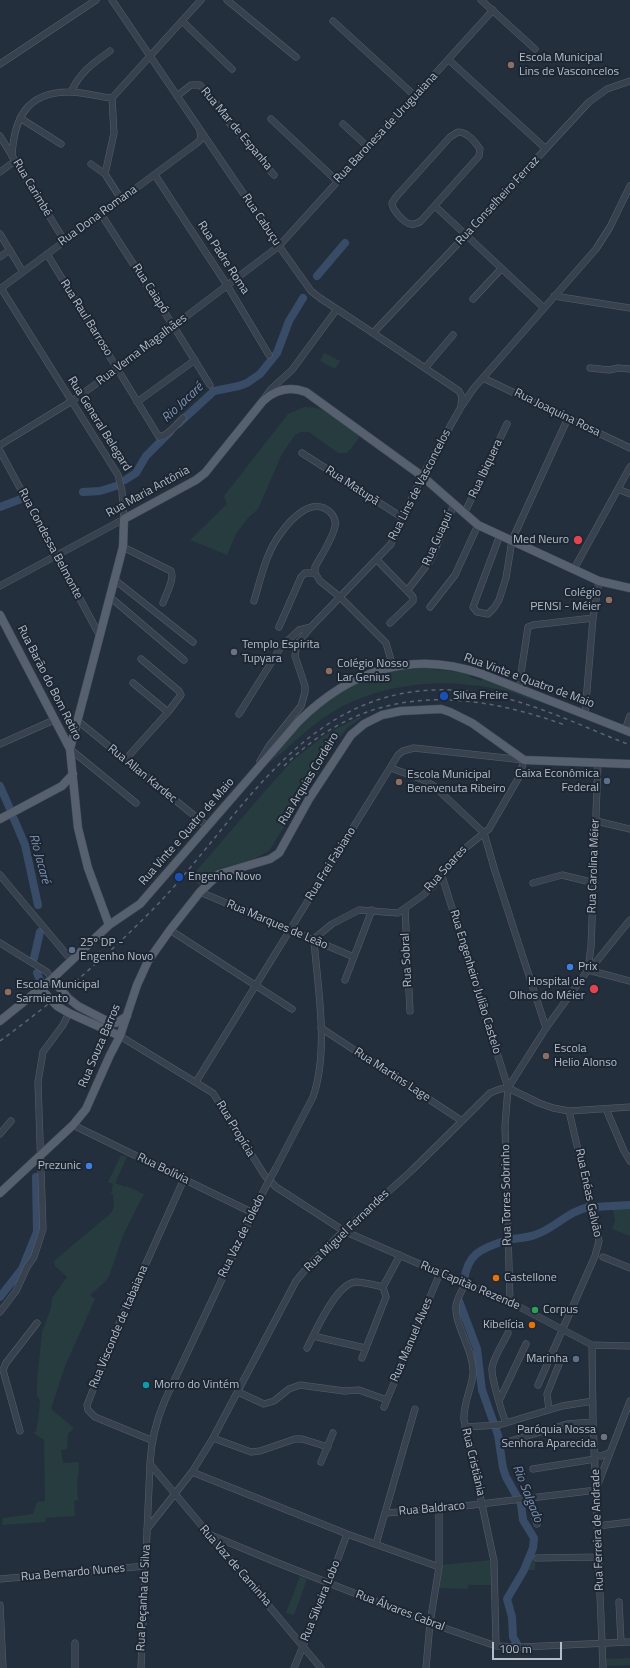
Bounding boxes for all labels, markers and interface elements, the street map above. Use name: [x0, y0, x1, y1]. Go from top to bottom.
place label: Escola Municipal Lins de Vasconcelos: [519, 51, 619, 79]
marker: Escola Municipal Lins de Vasconcelos: [506, 60, 516, 70]
street label: Rua Baronesa de Uruguaiana: [331, 70, 441, 186]
street label: Rua Mar de Espanha: [197, 85, 275, 173]
street label: Rua Conselheiro Ferraz: [453, 154, 543, 248]
street label: Rua Carimbé: [9, 157, 55, 219]
street label: Rua Dona Romana: [56, 183, 140, 249]
street label: Rua Cabuçu: [238, 191, 284, 249]
street label: Rua Padre Roma: [194, 219, 252, 297]
street label: Rua Caiapó: [129, 262, 171, 316]
street label: Rua Raul Barroso: [57, 277, 115, 359]
street label: Rua Verna Magalhães: [94, 311, 190, 389]
street label: Rua General Belegard: [64, 374, 134, 474]
water label: Rio Jacaré: [159, 380, 207, 426]
street label: Rua Joaquina Rosa: [512, 386, 602, 440]
street label: Rua Lins de Vasconcelos: [386, 427, 454, 543]
street label: Rua Ibiquera: [466, 437, 506, 501]
street label: Rua Maria Antônia: [104, 463, 192, 521]
street label: Rua Matupã: [322, 463, 382, 509]
street label: Rua Condessa Belmonte: [15, 486, 85, 602]
street label: Rua Guapuí: [420, 510, 456, 568]
place label: Med Neuro: [513, 533, 569, 547]
marker: Med Neuro: [572, 534, 584, 546]
place label: Colégio PENSI - Méier: [530, 586, 601, 614]
marker: Colégio PENSI - Méier: [604, 595, 614, 605]
street label: Rua Barão do Bom Retiro: [14, 623, 84, 743]
place label: Templo Espirita Tupyara: [242, 638, 320, 666]
marker: Templo Espirita Tupyara: [229, 647, 239, 657]
street label: Rua Vinte e Quatro de Maio: [462, 651, 596, 711]
place label: Colégio Nosso Lar Genius: [337, 657, 408, 685]
marker: Colégio Nosso Lar Genius: [324, 666, 334, 676]
place label: Silva Freire: [453, 689, 508, 703]
marker: Silva Freire: [438, 690, 450, 702]
street label: Rua Arquias Cordeiro: [276, 730, 342, 828]
street label: Rua Allan Kardec: [105, 742, 179, 806]
place label: Caixa Econômica Federal: [515, 767, 599, 795]
place label: Escola Municipal Benevenuta Ribeiro: [407, 768, 506, 796]
street label: Rua Vinte e Quatro de Maio: [136, 775, 238, 889]
marker: Caixa Econômica Federal: [602, 776, 612, 786]
marker: Escola Municipal Benevenuta Ribeiro: [394, 777, 404, 787]
street label: Rua Carolina Méier: [585, 818, 603, 914]
street label: Rua Frei Fabiano: [303, 825, 359, 903]
water label: Rio Jacaré: [25, 832, 53, 886]
street label: Rua Soares: [422, 843, 470, 895]
place label: Engenho Novo: [188, 870, 261, 884]
marker: Engenho Novo: [173, 871, 185, 883]
street label: Rua Marques de Leão: [224, 897, 330, 953]
street label: Rua Engenheiro Julião Castelo: [446, 908, 504, 1056]
street label: Rua Sobral: [398, 932, 416, 988]
place label: 25º DP - Engenho Novo: [80, 936, 153, 964]
marker: 25º DP - Engenho Novo: [67, 945, 77, 955]
place label: Prix: [578, 960, 597, 974]
marker: Prix: [565, 962, 575, 972]
place label: Hospital de Olhos do Méier: [509, 975, 585, 1003]
place label: Escola Municipal Sarmiento: [16, 978, 100, 1006]
marker: Hospital de Olhos do Méier: [588, 983, 600, 995]
marker: Escola Municipal Sarmiento: [3, 987, 13, 997]
street label: Rua Souza Barros: [76, 1002, 124, 1090]
place label: Escola Helio Alonso: [554, 1042, 617, 1070]
street label: Rua Martins Lage: [351, 1045, 433, 1105]
marker: Escola Helio Alonso: [541, 1051, 551, 1061]
street label: Rua Propícia: [213, 1098, 257, 1160]
street label: Rua Torres Sobrinho: [499, 1144, 515, 1246]
street label: Rua Enéas Galvão: [572, 1148, 604, 1238]
street label: Rua Bolívia: [135, 1150, 191, 1188]
place label: Prezunic: [38, 1159, 81, 1173]
marker: Prezunic: [84, 1161, 94, 1171]
street label: Rua Miguel Fernandes: [302, 1187, 392, 1275]
street label: Rua Vaz de Toledo: [216, 1192, 268, 1280]
street label: Rua Capitão Rezende: [418, 1259, 522, 1313]
street label: Rua Visconde de Itabaiana: [87, 1263, 151, 1391]
place label: Castellone: [504, 1271, 557, 1285]
marker: Castellone: [491, 1273, 501, 1283]
street label: Rua Manuel Alves: [388, 1296, 436, 1384]
place label: Corpus: [543, 1303, 578, 1317]
marker: Corpus: [530, 1305, 540, 1315]
place label: Kibelícia: [483, 1318, 524, 1332]
marker: Kibelícia: [527, 1320, 537, 1330]
place label: Marinha: [526, 1352, 568, 1366]
marker: Marinha: [571, 1354, 581, 1364]
place label: Morro do Vintém: [154, 1378, 239, 1392]
marker: Morro do Vintém: [141, 1380, 151, 1390]
place label: Paróquia Nossa Senhora Aparecida: [502, 1423, 596, 1451]
street label: Rua Cristiânia: [458, 1427, 488, 1497]
marker: Paróquia Nossa Senhora Aparecida: [599, 1432, 609, 1442]
water label: Rio Salgado: [508, 1463, 546, 1525]
street label: Rua Ferreira de Andrade: [589, 1469, 607, 1591]
street label: Rua Baldraco: [398, 1499, 466, 1519]
street label: Rua Vaz de Caminha: [196, 1523, 274, 1609]
street label: Rua Peçanha da Silva: [134, 1544, 154, 1652]
street label: Rua Silveira Lobo: [298, 1558, 344, 1644]
street label: Rua Bernardo Nunes: [20, 1561, 126, 1585]
street label: Rua Álvares Cabral: [353, 1587, 447, 1635]
scale bar: [494, 1634, 564, 1660]
text: 100 m: [499, 1639, 532, 1658]

